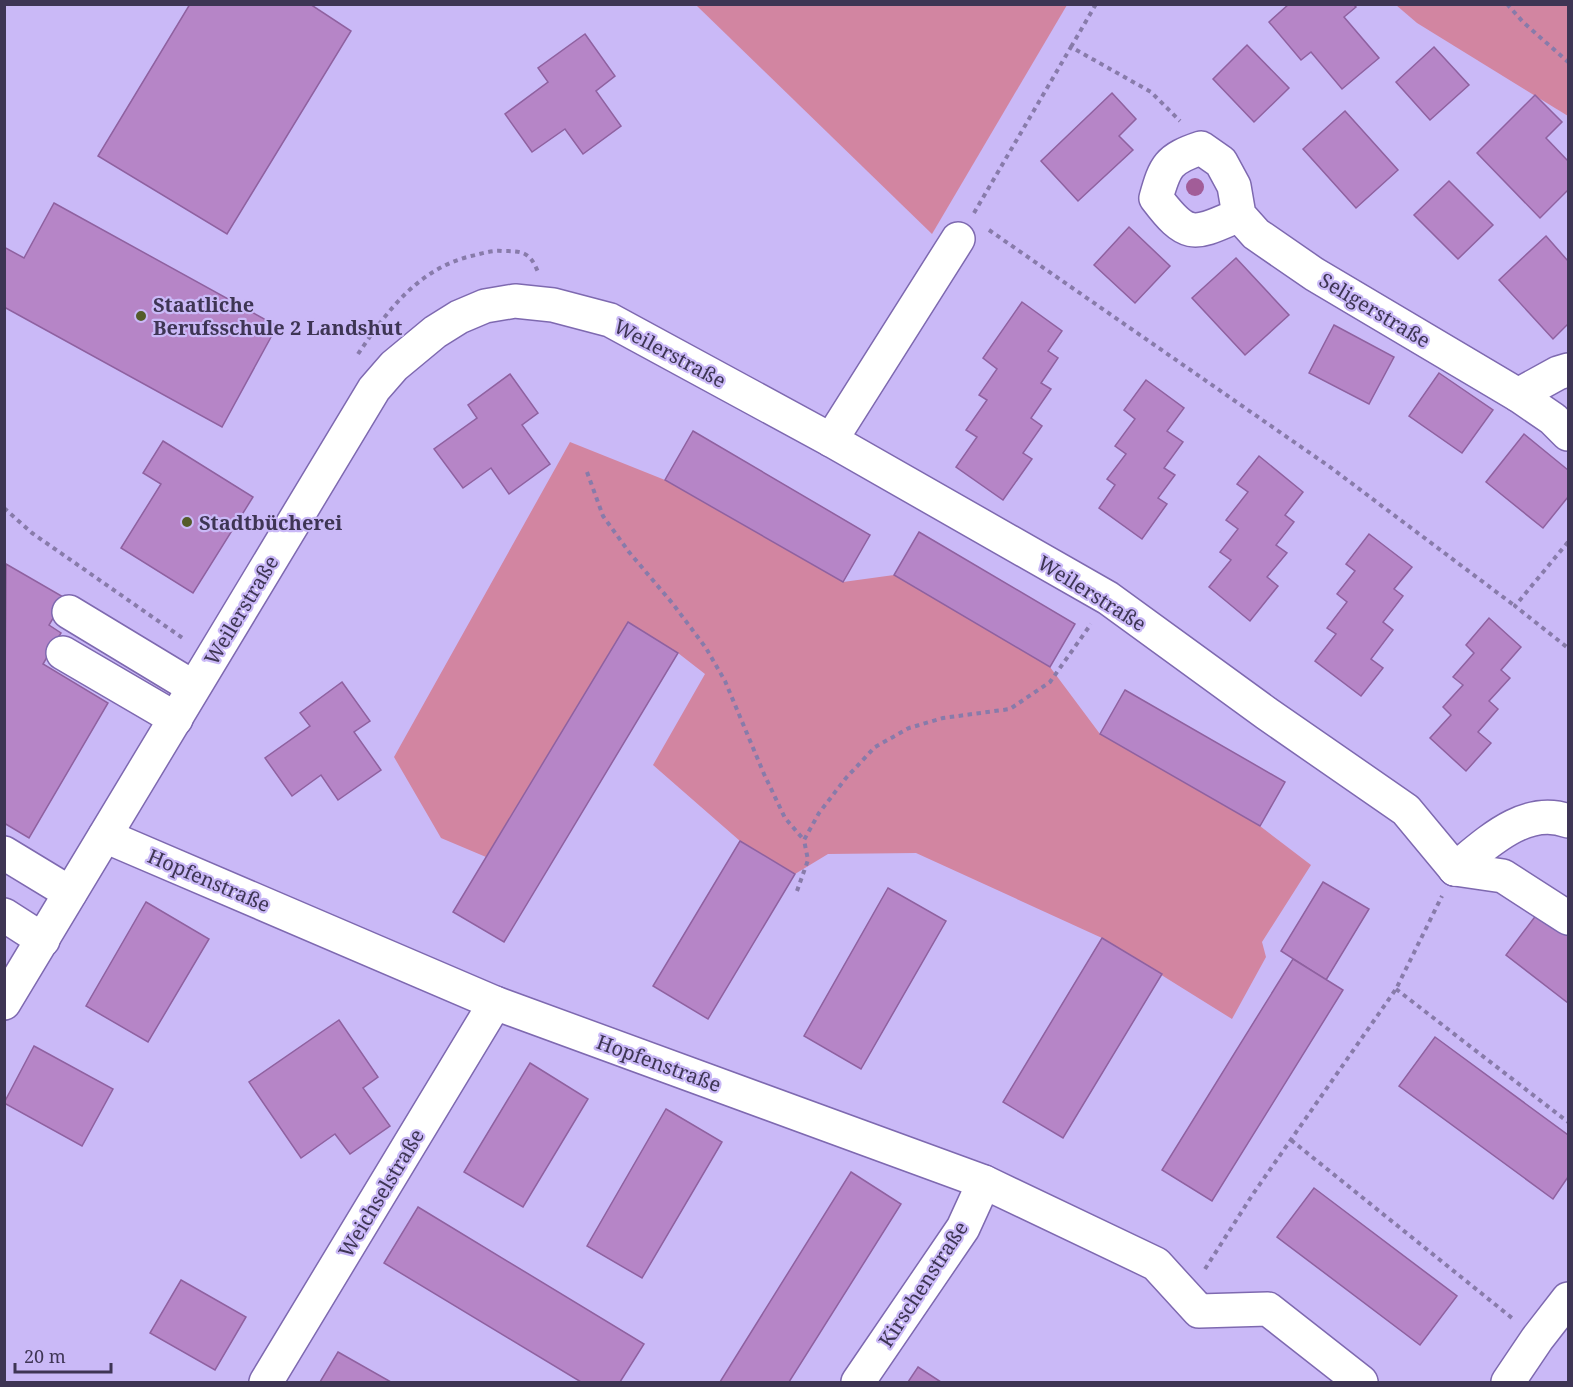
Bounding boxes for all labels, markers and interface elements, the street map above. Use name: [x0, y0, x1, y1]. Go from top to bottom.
street label: Seligerstraße: [1314, 266, 1436, 354]
place label: Staatliche Berufsschule 2 Landshut: [153, 291, 402, 341]
marker: Staatliche Berufsschule 2 Landshut: [134, 309, 148, 323]
street label: Weilerstraße: [609, 312, 731, 394]
place label: Stadtbücherei: [199, 509, 342, 536]
marker: Stadtbücherei: [180, 515, 194, 529]
street label: Weilerstraße: [1033, 549, 1151, 637]
street label: Weilerstraße: [198, 550, 284, 670]
street label: Hopfenstraße: [144, 842, 274, 918]
street label: Hopfenstraße: [593, 1028, 725, 1098]
street label: Weichselstraße: [332, 1124, 430, 1262]
street label: Kirschenstraße: [872, 1216, 974, 1352]
scale bar: [15, 1336, 111, 1374]
text: 20 m: [24, 1344, 66, 1368]

